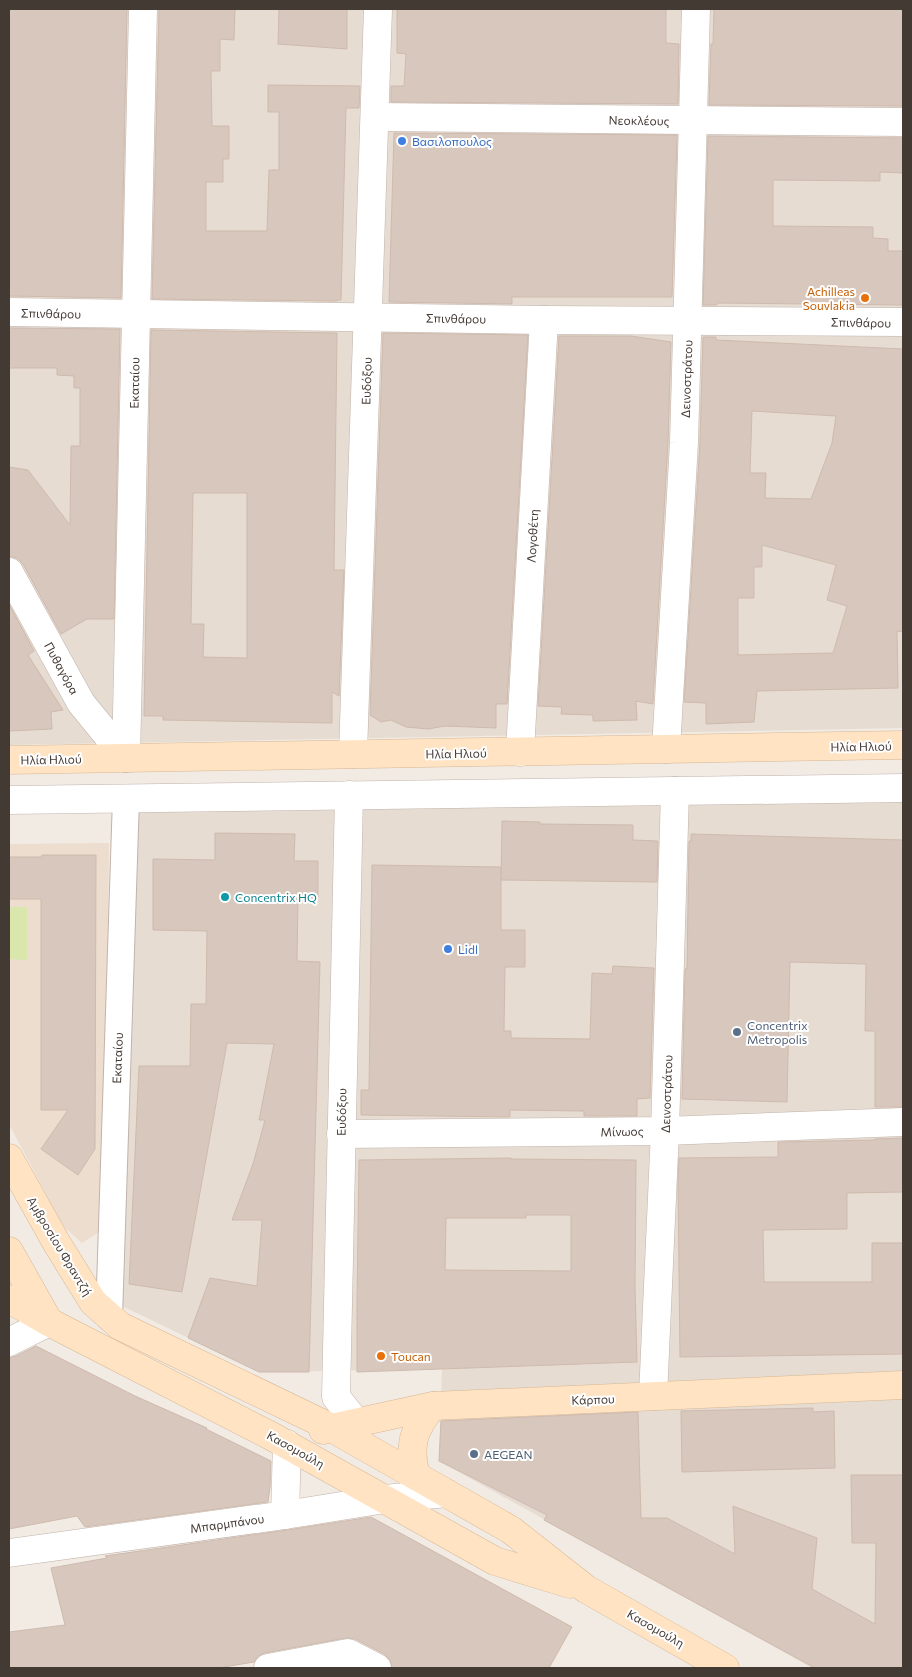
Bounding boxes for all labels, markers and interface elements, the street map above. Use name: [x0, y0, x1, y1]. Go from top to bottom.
street label: Νεοκλέους: [608, 112, 670, 128]
place label: Βασιλοπουλος: [412, 134, 492, 148]
marker: Βασιλοπουλος: [396, 135, 408, 147]
place label: Achilleas Souvlakia: [803, 284, 855, 312]
marker: Achilleas Souvlakia: [859, 292, 871, 304]
street label: Σπινθάρου: [21, 305, 81, 321]
street label: Σπινθάρου: [426, 310, 486, 326]
street label: Σπινθάρου: [831, 314, 891, 330]
street label: Δεινοστράτου: [678, 339, 694, 418]
street label: Εκαταίου: [127, 357, 141, 409]
street label: Ευδόξου: [358, 357, 374, 405]
street label: Λογοθέτη: [524, 509, 540, 563]
street label: Πυθαγόρα: [42, 639, 82, 697]
street label: Ηλία Ηλιού: [830, 738, 892, 754]
street label: Ηλία Ηλιού: [425, 745, 487, 761]
street label: Ηλία Ηλιού: [20, 751, 82, 767]
place label: Concentrix HQ: [235, 890, 317, 904]
marker: Concentrix HQ: [219, 891, 231, 903]
place label: Lidl: [458, 942, 478, 956]
marker: Lidl: [442, 943, 454, 955]
place label: Concentrix Metropolis: [747, 1018, 808, 1046]
marker: Concentrix Metropolis: [731, 1026, 743, 1038]
street label: Εκαταίου: [109, 1032, 125, 1084]
street label: Δεινοστράτου: [658, 1054, 674, 1133]
street label: Ευδόξου: [334, 1088, 348, 1136]
street label: Μίνωος: [600, 1124, 644, 1138]
street label: Αμβροσίου Φραντζή: [25, 1194, 95, 1298]
place label: Toucan: [391, 1349, 431, 1363]
marker: Toucan: [375, 1350, 387, 1362]
street label: Κάρπου: [571, 1391, 615, 1407]
street label: Κασομούλη: [265, 1427, 327, 1471]
place label: AEGEAN: [484, 1447, 533, 1461]
marker: AEGEAN: [468, 1448, 480, 1460]
street label: Μπαρμπάνου: [189, 1511, 265, 1535]
street label: Κασομούλη: [625, 1606, 687, 1650]

